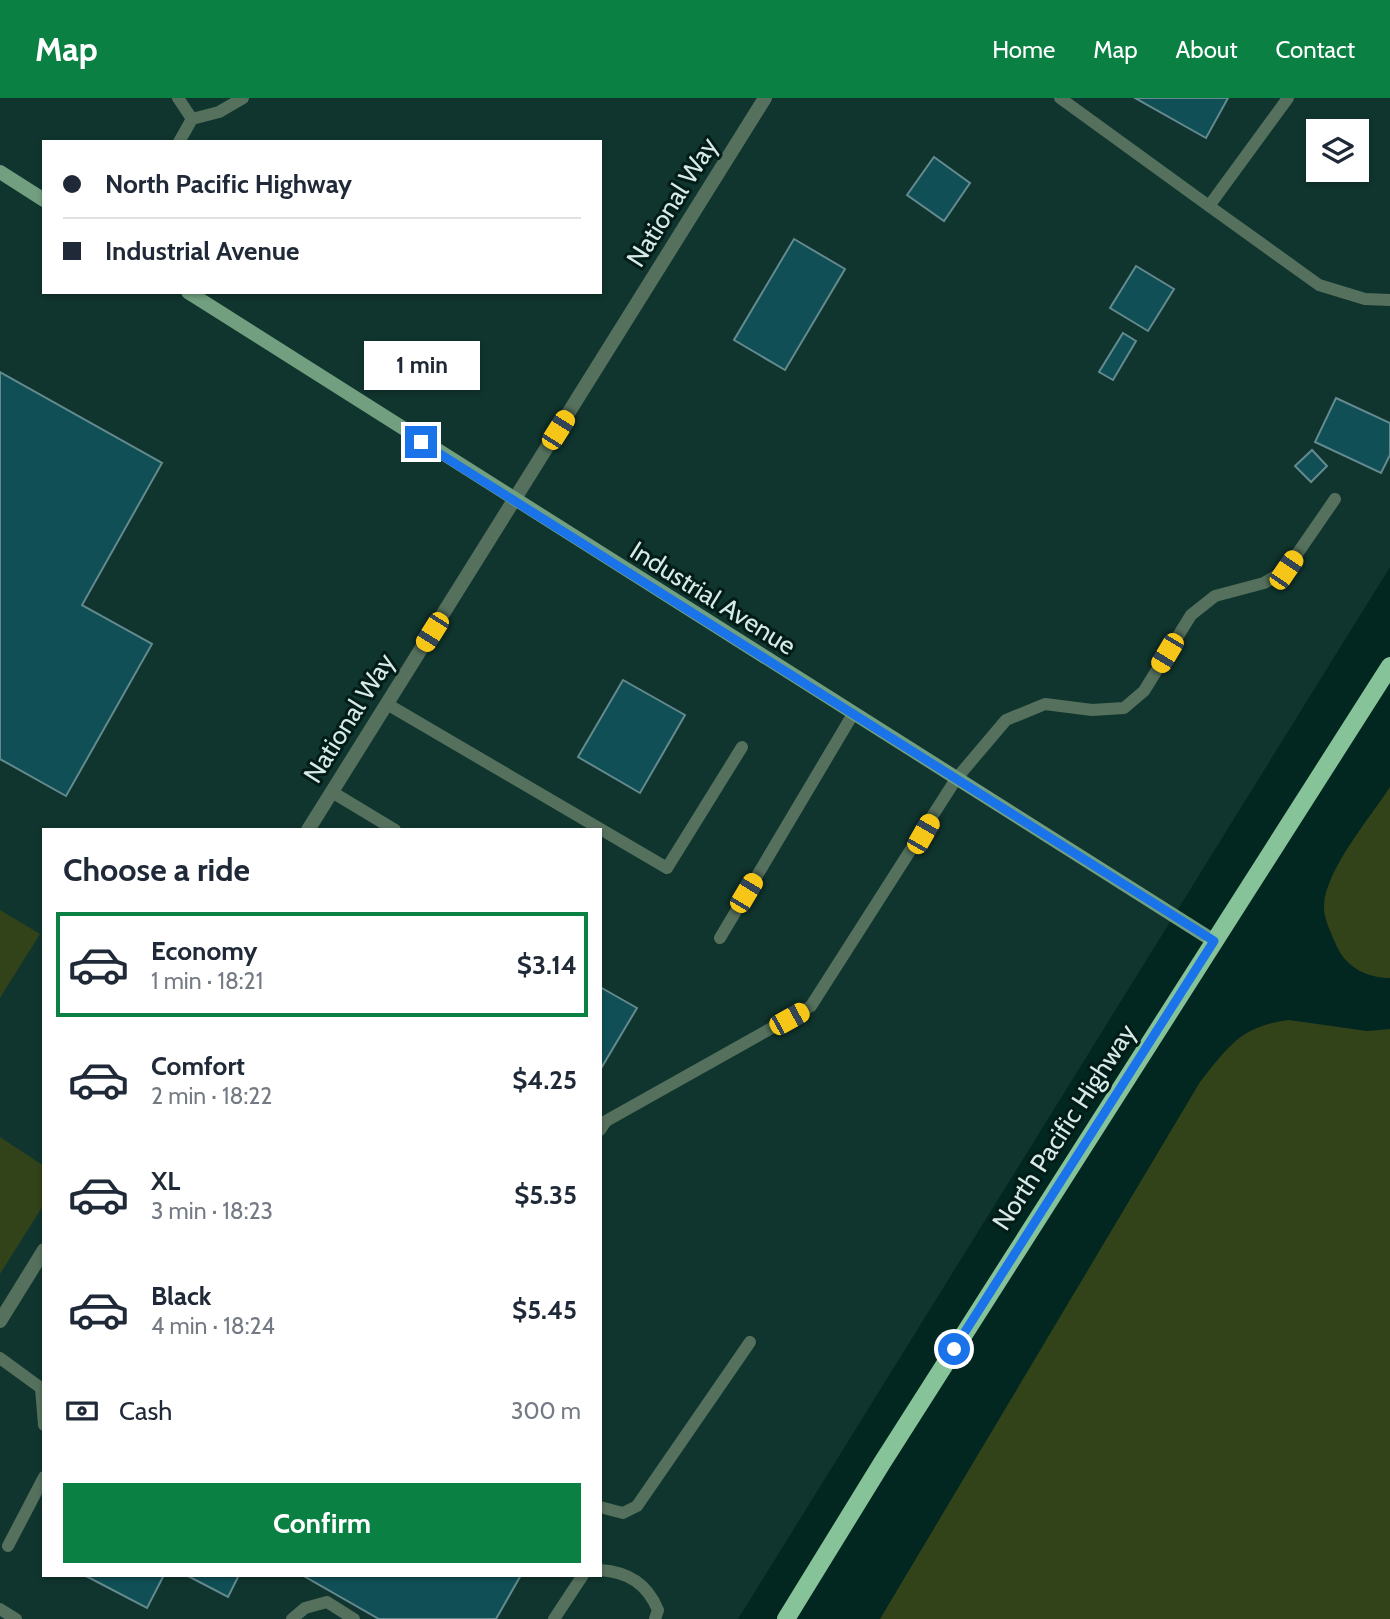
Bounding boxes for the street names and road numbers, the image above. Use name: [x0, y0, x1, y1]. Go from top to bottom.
street label: National Way: [620, 131, 724, 273]
street label: Industrial Avenue: [624, 534, 802, 662]
street label: National Way: [297, 647, 401, 789]
street label: North Pacific Highway: [985, 1018, 1143, 1236]

